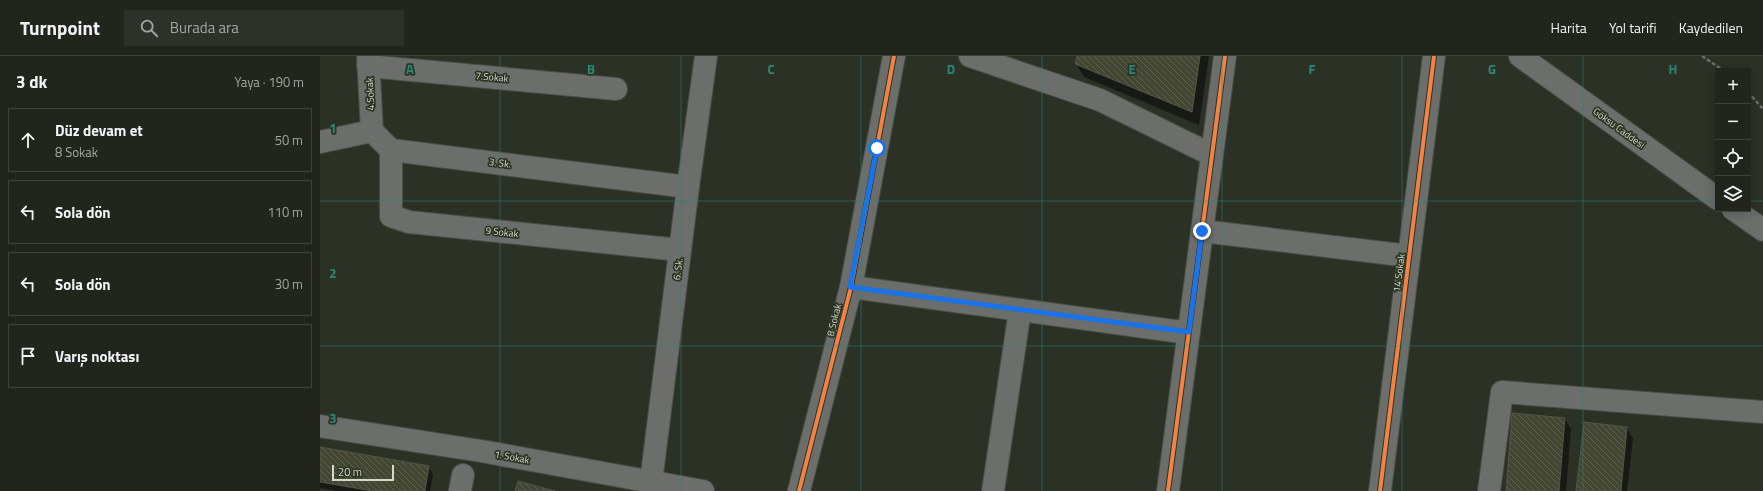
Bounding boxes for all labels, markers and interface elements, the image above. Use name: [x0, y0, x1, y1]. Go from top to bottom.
search box: [124, 10, 404, 46]
text: Turnpoint: [20, 13, 100, 42]
text: Burada ara: [170, 16, 239, 39]
icon: search: [138, 17, 160, 39]
text: Harita: [1551, 17, 1587, 38]
text: Yol tarifi: [1609, 17, 1657, 38]
text: Kaydedilen: [1679, 17, 1743, 38]
text: A: [406, 59, 414, 79]
text: B: [587, 59, 595, 79]
text: C: [767, 59, 775, 79]
text: D: [947, 59, 955, 79]
text: E: [1128, 59, 1136, 79]
text: F: [1309, 59, 1316, 79]
text: G: [1488, 59, 1496, 79]
text: H: [1669, 59, 1677, 79]
street label: 7.Sokak: [475, 68, 509, 86]
map controls: [1715, 68, 1751, 212]
button: +: [1715, 68, 1751, 104]
text: 3 dk: [16, 69, 47, 95]
text: Yaya · 190 m: [235, 72, 304, 92]
street label: 4.Sokak: [362, 77, 378, 111]
street label: Göksu Caddesi: [1590, 104, 1648, 152]
button: −: [1715, 104, 1751, 140]
text: 1: [329, 118, 337, 138]
text: Düz devam et: [55, 119, 143, 142]
icon: ahead: [17, 129, 39, 151]
text: 50 m: [275, 130, 303, 150]
route start: [868, 139, 886, 157]
button: locate: [1715, 140, 1751, 176]
text: 8 Sokak: [55, 142, 98, 162]
street label: 3. Sk.: [488, 154, 512, 172]
button: layers: [1715, 176, 1751, 212]
icon: left: [17, 201, 39, 223]
text: Sola dön: [55, 201, 111, 224]
text: 110 m: [267, 202, 303, 222]
route end: [1193, 222, 1211, 240]
street label: 9 Sokak: [485, 223, 519, 241]
street label: 14 Sokak: [1389, 253, 1409, 293]
street label: 6. Sk.: [669, 257, 687, 281]
text: 2: [329, 263, 337, 283]
icon: left: [17, 273, 39, 295]
text: Sola dön: [55, 273, 111, 296]
text: 30 m: [275, 274, 303, 294]
street label: 8 Sokak: [823, 302, 845, 338]
icon: arrive: [17, 345, 39, 367]
text: Varış noktası: [55, 345, 139, 368]
text: 3: [329, 408, 337, 428]
street label: 1. Sokak: [493, 447, 531, 467]
scale bar: [332, 463, 394, 482]
text: 20 m: [338, 464, 362, 480]

